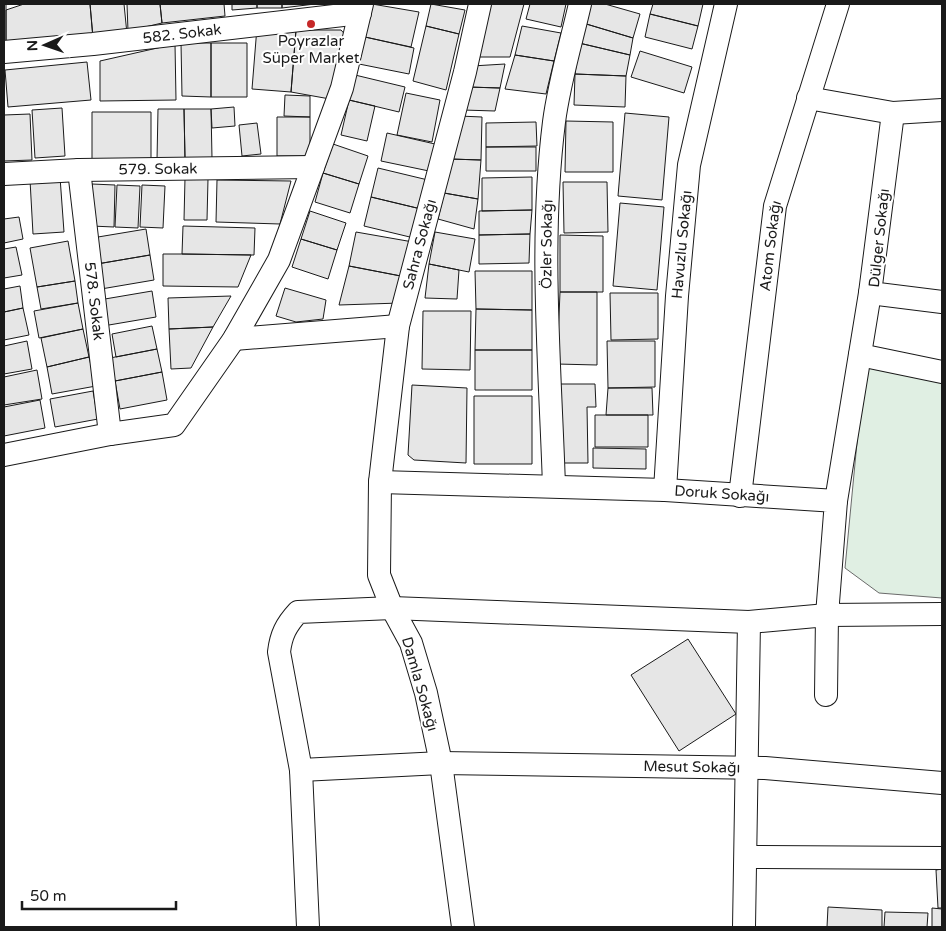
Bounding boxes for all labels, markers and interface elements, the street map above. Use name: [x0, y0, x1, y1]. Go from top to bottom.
marker: Poyrazlar Süper Market: [305, 18, 317, 30]
north arrow: [20, 20, 70, 70]
street label: 582. Sokak: [142, 20, 222, 47]
place label: Poyrazlar Süper Market: [263, 32, 360, 67]
text: N: [24, 40, 41, 51]
street label: 579. Sokak: [118, 159, 198, 178]
street label: Dülger Sokağı: [865, 188, 893, 288]
street label: Havuzlu Sokağı: [668, 189, 696, 300]
street label: Sahra Sokağı: [399, 197, 440, 292]
street label: Atom Sokağı: [756, 198, 785, 292]
street label: Özler Sokağı: [537, 199, 557, 289]
street label: 578. Sokak: [81, 261, 108, 341]
street label: Doruk Sokağı: [674, 482, 770, 506]
street label: Damla Sokağı: [398, 635, 442, 733]
street label: Mesut Sokağı: [643, 757, 740, 777]
scale bar: [22, 878, 176, 910]
text: 50 m: [30, 887, 67, 905]

